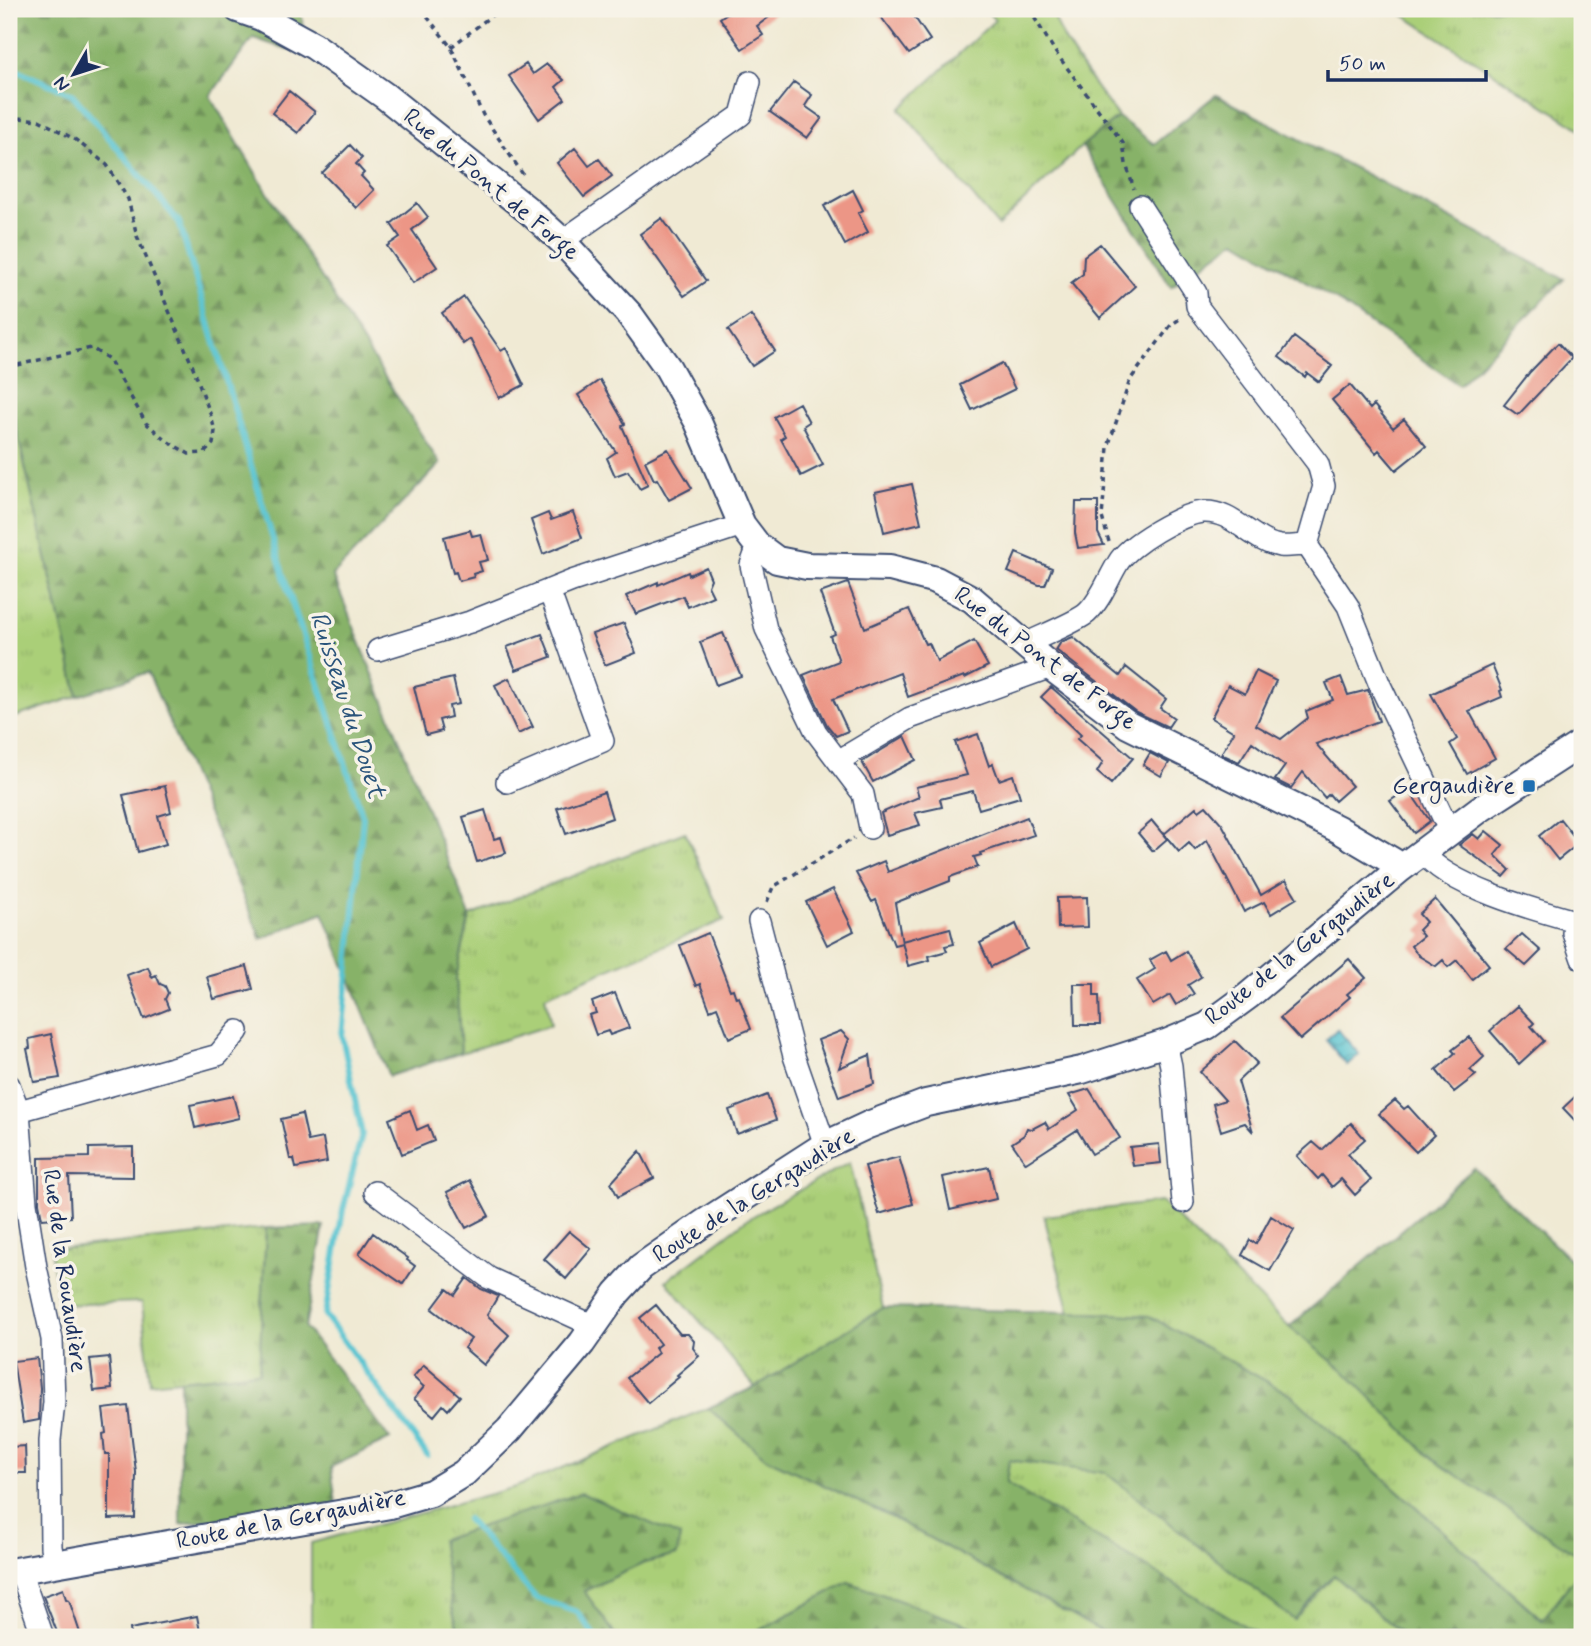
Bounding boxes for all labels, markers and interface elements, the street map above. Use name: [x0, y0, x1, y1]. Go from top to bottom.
north arrow: [38, 38, 108, 108]
scale bar: [1328, 38, 1486, 82]
text: 50 m: [1339, 50, 1386, 78]
text: N: [48, 71, 76, 97]
street label: Rue du Pont de Forge: [394, 102, 586, 270]
street label: Rue du Pont de Forge: [945, 580, 1143, 740]
water label: Ruisseau du Douet: [301, 607, 394, 804]
place label: Gergaudière: [1392, 771, 1515, 804]
marker: Gergaudière: [1521, 778, 1537, 794]
street label: Route de la Gergaudière: [1199, 865, 1401, 1033]
street label: Route de la Gergaudière: [647, 1121, 861, 1271]
street label: Rue de la Rouaudière: [34, 1168, 94, 1375]
street label: Route de la Gergaudière: [174, 1483, 408, 1557]

